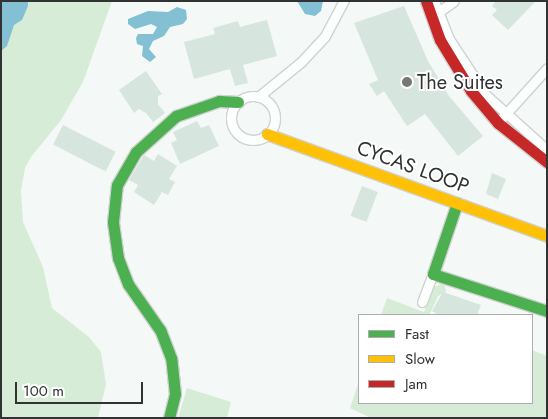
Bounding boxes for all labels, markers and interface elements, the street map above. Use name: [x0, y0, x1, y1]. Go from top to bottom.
place label: The Suites: [417, 70, 503, 94]
marker: The Suites: [401, 76, 413, 88]
street label: CYCAS LOOP: [354, 136, 472, 198]
legend: [358, 314, 533, 404]
text: Fast: [405, 323, 429, 345]
text: Slow: [405, 348, 435, 370]
scale bar: [18, 372, 145, 404]
text: Jam: [405, 373, 428, 395]
text: 100 m: [23, 380, 64, 402]

